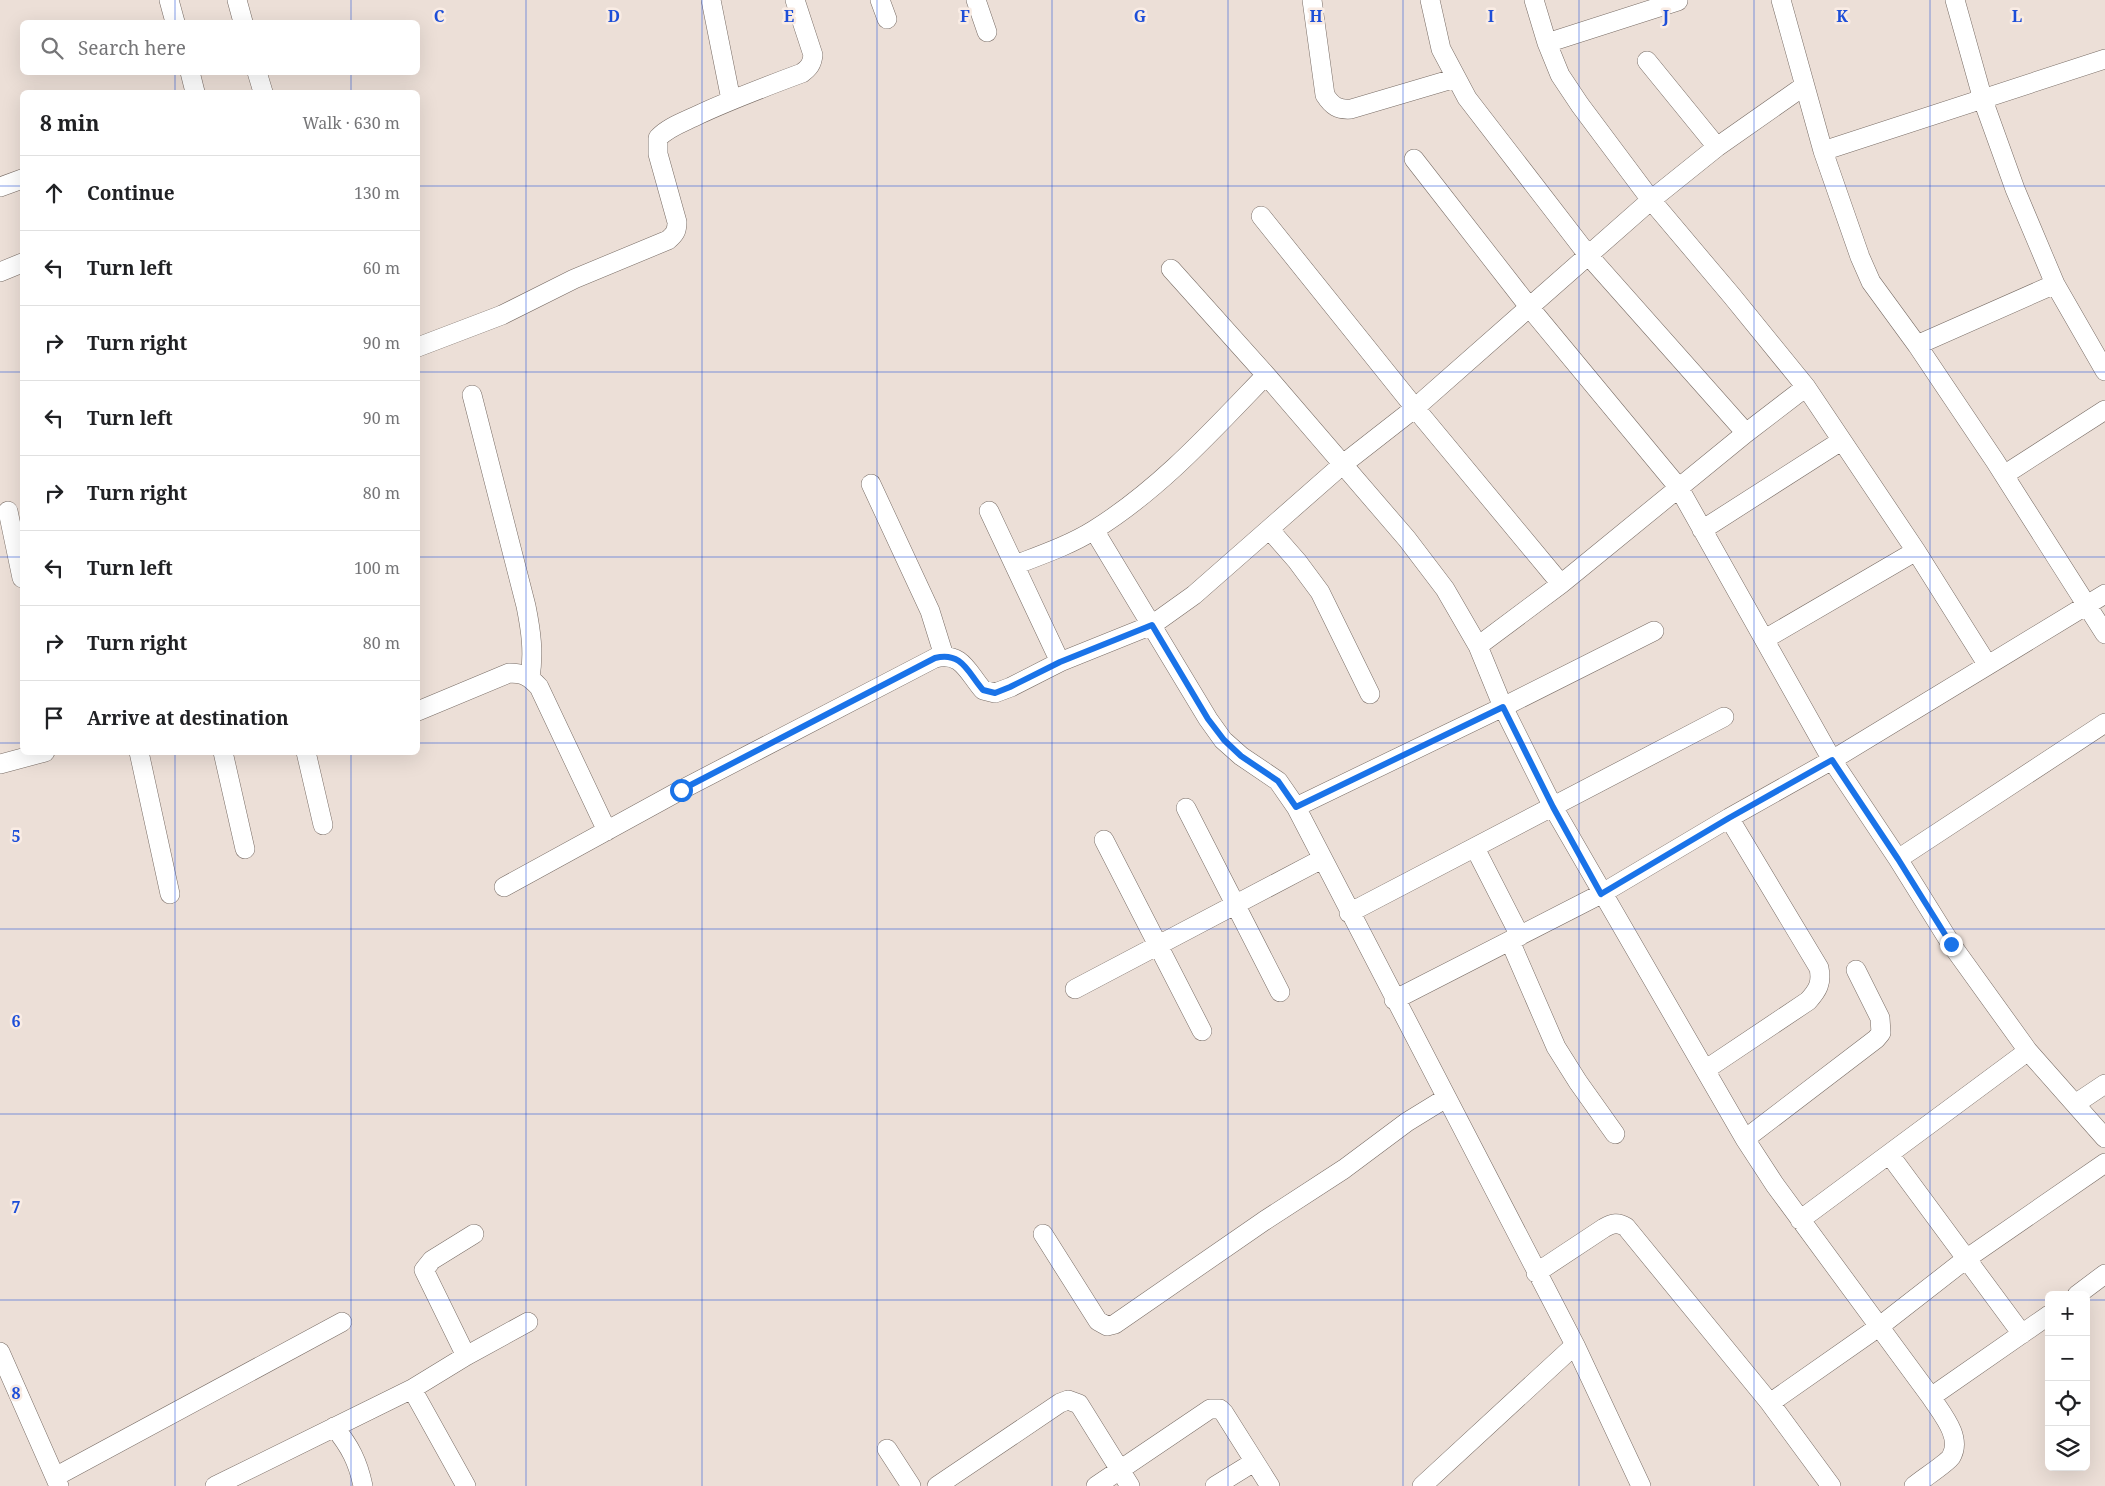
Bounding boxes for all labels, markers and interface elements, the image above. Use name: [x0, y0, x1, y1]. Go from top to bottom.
text: C: [434, 5, 445, 27]
text: D: [608, 5, 620, 27]
text: E: [784, 5, 794, 27]
text: F: [960, 5, 970, 27]
text: G: [1134, 5, 1146, 27]
text: H: [1309, 5, 1323, 27]
text: I: [1488, 5, 1494, 27]
text: J: [1662, 5, 1670, 27]
text: K: [1836, 5, 1848, 27]
text: L: [2012, 5, 2022, 27]
search box: [20, 20, 420, 75]
icon: search: [38, 34, 66, 62]
text: Search here: [78, 35, 186, 61]
text: 8 min: [40, 109, 99, 137]
text: Walk · 630 m: [303, 112, 400, 134]
icon: ahead: [40, 179, 68, 207]
text: Continue: [87, 180, 175, 206]
text: 130 m: [354, 182, 400, 204]
icon: left: [40, 254, 68, 282]
text: Turn left: [87, 255, 173, 281]
text: 60 m: [363, 257, 400, 279]
icon: right: [40, 329, 68, 357]
text: Turn right: [87, 330, 187, 356]
text: 90 m: [363, 332, 400, 354]
icon: left: [40, 404, 68, 432]
text: Turn left: [87, 405, 173, 431]
text: 90 m: [363, 407, 400, 429]
icon: right: [40, 479, 68, 507]
text: Turn right: [87, 480, 187, 506]
text: 80 m: [363, 482, 400, 504]
icon: left: [40, 554, 68, 582]
text: Turn left: [87, 555, 173, 581]
text: 100 m: [354, 557, 400, 579]
icon: right: [40, 629, 68, 657]
text: Turn right: [87, 630, 187, 656]
text: 80 m: [363, 632, 400, 654]
icon: arrive: [40, 704, 68, 732]
text: Arrive at destination: [87, 705, 289, 731]
route start: [670, 779, 693, 802]
text: 5: [11, 825, 21, 847]
route end: [1940, 933, 1963, 956]
text: 6: [11, 1010, 21, 1032]
text: 7: [11, 1196, 21, 1218]
map controls: [2045, 1291, 2090, 1471]
button: +: [2045, 1291, 2090, 1336]
button: −: [2045, 1336, 2090, 1381]
button: locate: [2045, 1381, 2090, 1426]
text: 8: [11, 1382, 21, 1404]
button: layers: [2045, 1426, 2090, 1471]

